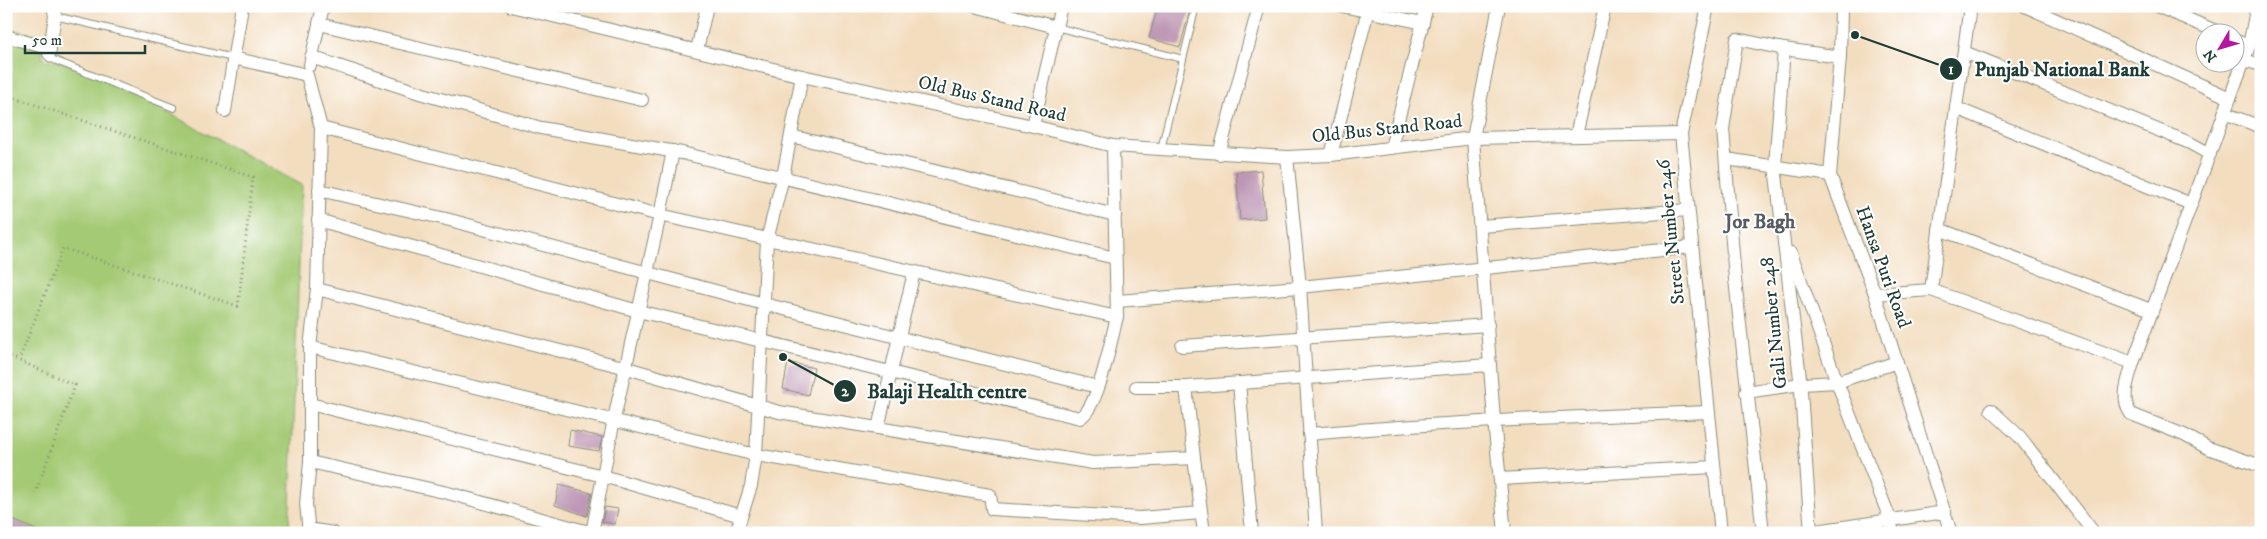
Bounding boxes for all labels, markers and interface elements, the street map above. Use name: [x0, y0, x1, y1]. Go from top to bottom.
scale bar: [25, 22, 145, 54]
north arrow: [2194, 22, 2244, 72]
text: 50 m: [32, 31, 62, 50]
text: N: [2200, 45, 2221, 65]
callout: Punjab National Bank: [1939, 52, 2159, 87]
text: Punjab National Bank: [1974, 58, 2151, 83]
text: 1: [1948, 60, 1954, 79]
street label: Old Bus Stand Road: [916, 71, 1069, 127]
street label: Old Bus Stand Road: [1311, 110, 1464, 148]
street label: Street Number 246: [1652, 157, 1690, 306]
street label: Hansa Puri Road: [1850, 203, 1916, 332]
district label: Jor Bagh: [1723, 210, 1796, 235]
street label: Gali Number 248: [1756, 256, 1792, 390]
callout: Balaji Health centre: [833, 373, 1037, 408]
text: Balaji Health centre: [867, 380, 1028, 405]
text: 2: [841, 382, 849, 401]

